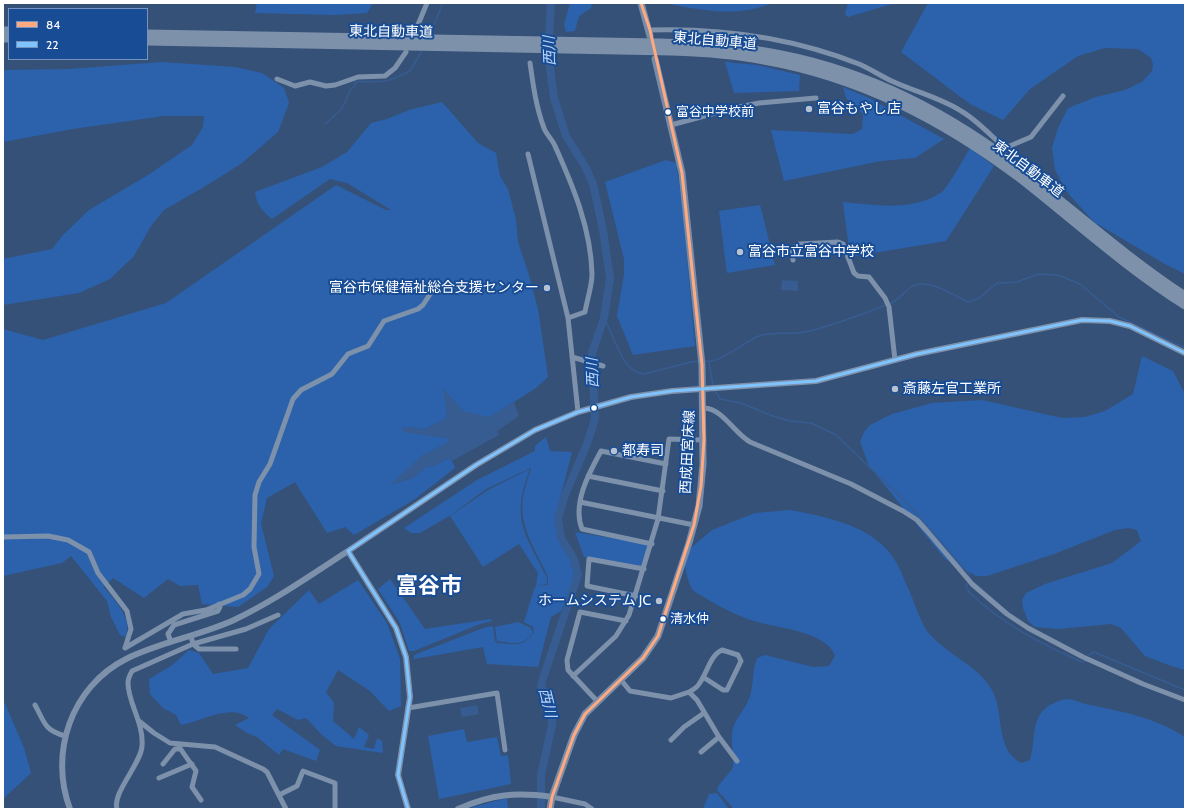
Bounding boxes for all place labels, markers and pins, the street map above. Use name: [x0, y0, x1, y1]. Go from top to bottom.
place label: 富谷もやし店: [817, 101, 901, 117]
place label: 富谷中学校前: [676, 104, 754, 120]
marker: 富谷もやし店: [804, 104, 814, 114]
marker: 富谷中学校前: [663, 107, 673, 117]
place label: 富谷市立富谷中学校: [748, 244, 874, 260]
marker: 富谷市立富谷中学校: [735, 247, 745, 257]
place label: 富谷市保健福祉総合支援センター: [329, 280, 539, 296]
marker: 富谷市保健福祉総合支援センター: [542, 283, 552, 293]
place label: 斎藤左官工業所: [903, 381, 1001, 397]
marker: 斎藤左官工業所: [890, 384, 900, 394]
unlabelled marker: [589, 403, 599, 413]
place label: 都寿司: [622, 443, 664, 459]
marker: 都寿司: [609, 446, 619, 456]
place label: ホームシステム JC: [538, 593, 651, 609]
marker: ホームシステム JC: [654, 596, 664, 606]
place label: 清水仲: [670, 611, 709, 627]
marker: 清水仲: [658, 614, 668, 624]

